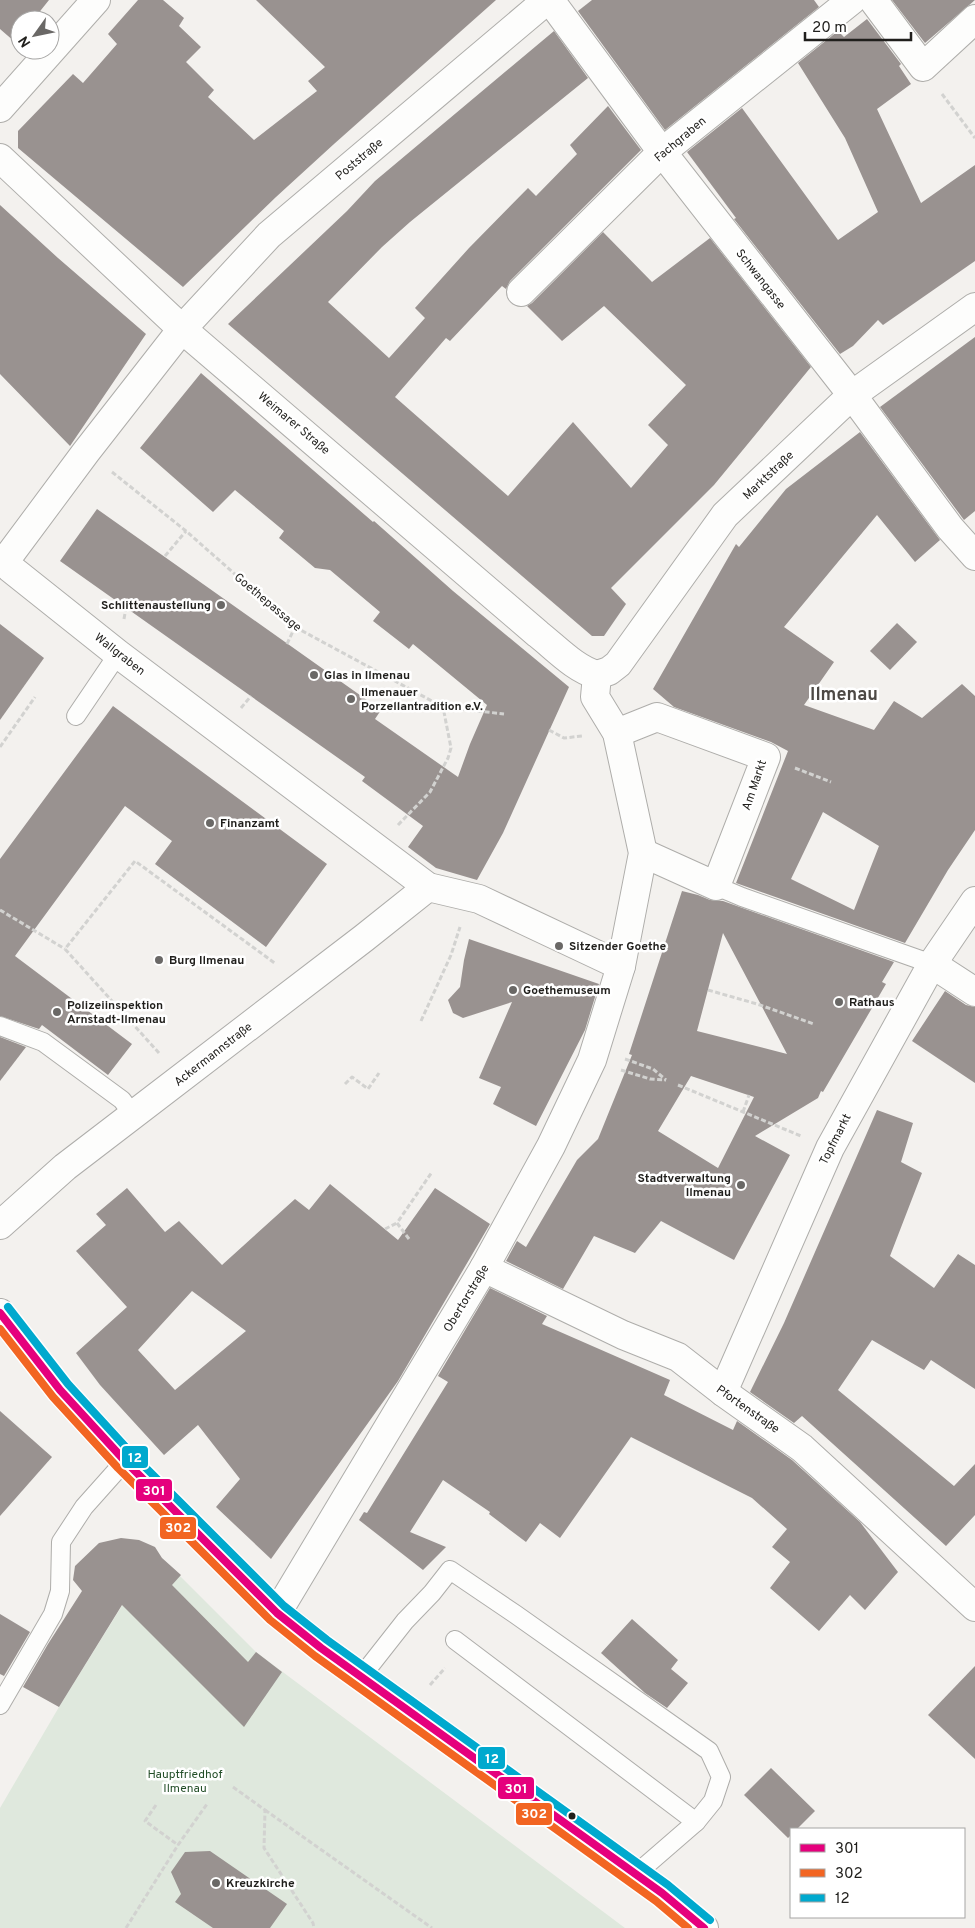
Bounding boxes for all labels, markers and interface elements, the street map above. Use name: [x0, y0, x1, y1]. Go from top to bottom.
north arrow: [10, 10, 60, 60]
scale bar: [805, 10, 911, 42]
text: 20 m: [812, 19, 847, 38]
text: N: [15, 32, 35, 50]
street label: Fachgraben: [651, 113, 710, 166]
street label: Poststraße: [332, 135, 387, 184]
street label: Schwangasse: [732, 246, 789, 313]
street label: Weimarer Straße: [254, 389, 333, 459]
street label: Marktstraße: [740, 448, 798, 504]
street label: Goethepassage: [230, 570, 304, 636]
place label: Schlittenaustellung: [101, 598, 211, 614]
marker: Schlittenaustellung: [215, 599, 227, 611]
street label: Wallgraben: [91, 630, 148, 680]
place label: Glas in Ilmenau: [324, 668, 410, 684]
marker: Glas in Ilmenau: [308, 669, 320, 681]
district label: Ilmenau: [810, 684, 878, 707]
place label: Ilmenauer Porzellantradition e.V.: [361, 685, 483, 715]
marker: Ilmenauer Porzellantradition e.V.: [345, 693, 357, 705]
street label: Am Markt: [739, 758, 771, 813]
place label: Finanzamt: [220, 816, 280, 832]
marker: Finanzamt: [204, 817, 216, 829]
place label: Sitzender Goethe: [569, 939, 667, 955]
marker: Sitzender Goethe: [553, 940, 565, 952]
place label: Burg Ilmenau: [169, 953, 244, 969]
marker: Burg Ilmenau: [153, 954, 165, 966]
place label: Goethemuseum: [523, 983, 611, 999]
marker: Goethemuseum: [507, 984, 519, 996]
place label: Rathaus: [849, 995, 895, 1011]
marker: Rathaus: [833, 996, 845, 1008]
place label: Polizeiinspektion Arnstadt-Ilmenau: [67, 998, 166, 1028]
marker: Polizeiinspektion Arnstadt-Ilmenau: [51, 1006, 63, 1018]
street label: Ackermannstraße: [171, 1019, 256, 1090]
street label: Topfmarkt: [816, 1111, 856, 1168]
place label: Stadtverwaltung Ilmenau: [638, 1171, 731, 1201]
marker: Stadtverwaltung Ilmenau: [735, 1179, 747, 1191]
street label: Obertorstraße: [440, 1262, 493, 1335]
street label: Pfortenstraße: [713, 1382, 782, 1438]
line badge: 12: [121, 1445, 149, 1469]
text: 12: [128, 1450, 142, 1467]
line badge: 301: [135, 1478, 173, 1502]
text: 301: [143, 1483, 165, 1500]
line badge: 302: [159, 1516, 197, 1540]
text: 302: [165, 1520, 191, 1537]
line badge: 12: [477, 1746, 506, 1770]
text: 12: [485, 1751, 499, 1768]
park label: Hauptfriedhof Ilmenau: [148, 1767, 222, 1797]
line badge: 301: [497, 1776, 535, 1800]
text: 301: [505, 1781, 527, 1798]
line badge: 302: [515, 1802, 553, 1826]
text: 302: [521, 1806, 547, 1823]
unlabelled marker: [567, 1811, 577, 1821]
legend: [790, 1828, 965, 1918]
text: 301: [835, 1840, 859, 1859]
text: 302: [835, 1865, 863, 1884]
place label: Kreuzkirche: [226, 1876, 295, 1892]
marker: Kreuzkirche: [210, 1877, 222, 1889]
text: 12: [835, 1890, 850, 1909]

